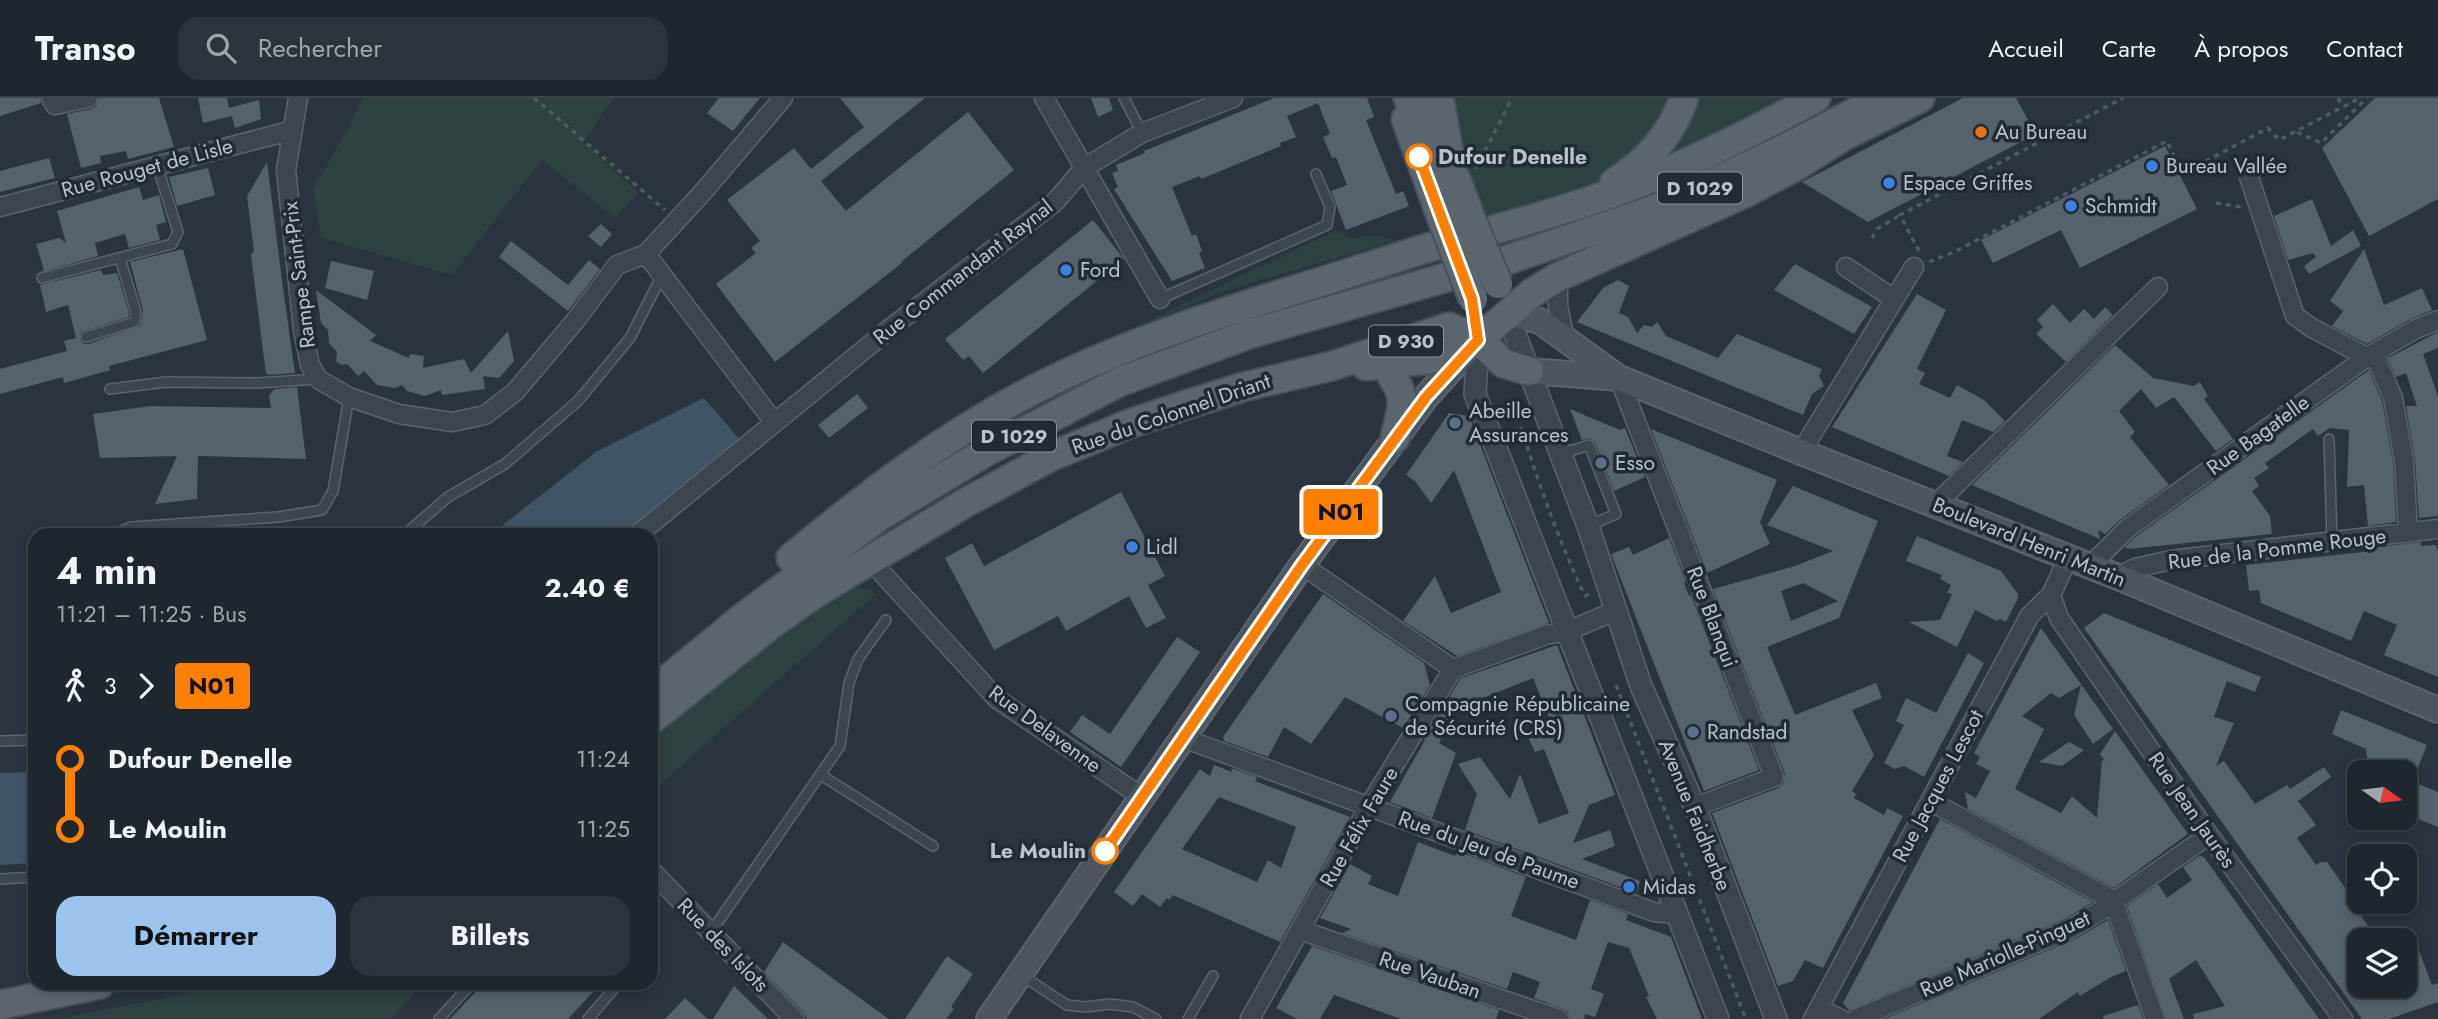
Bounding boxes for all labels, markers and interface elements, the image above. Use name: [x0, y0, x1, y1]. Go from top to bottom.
search box: [178, 17, 668, 80]
text: Transo: [35, 25, 136, 72]
icon: search: [202, 29, 240, 67]
text: Rechercher: [258, 29, 382, 67]
text: Accueil: [1988, 31, 2064, 66]
text: Carte: [2102, 31, 2156, 66]
text: À propos: [2194, 31, 2288, 66]
text: Contact: [2326, 31, 2403, 66]
place label: Au Bureau: [1995, 117, 2087, 147]
marker: Au Bureau: [1973, 124, 1989, 140]
street label: Rue Rouget de Lisle: [58, 131, 236, 205]
place label: Dufour Denelle: [1438, 142, 1587, 172]
marker: Dufour Denelle: [1406, 144, 1432, 170]
place label: Bureau Vallée: [2166, 151, 2287, 181]
marker: Bureau Vallée: [2144, 158, 2160, 174]
place label: Espace Griffes: [1903, 168, 2032, 198]
road number: D 1029: [1658, 172, 1742, 204]
marker: Espace Griffes: [1881, 175, 1897, 191]
place label: Schmidt: [2085, 191, 2156, 221]
street label: Rue Commandant Raynal: [867, 192, 1059, 352]
marker: Schmidt: [2063, 198, 2079, 214]
street label: Rampe Saint-Prix: [275, 200, 323, 350]
place label: Ford: [1080, 255, 1121, 285]
marker: Ford: [1058, 262, 1074, 278]
road number: D 930: [1369, 326, 1443, 356]
street label: Rue du Colonnel Driant: [1068, 366, 1274, 462]
street label: Rue Bagatelle: [2201, 387, 2316, 482]
place label: Abeille Assurances: [1469, 396, 1568, 450]
marker: Abeille Assurances: [1447, 415, 1463, 431]
road number: D 1029: [972, 420, 1056, 452]
place label: Esso: [1615, 448, 1655, 478]
marker: Esso: [1593, 455, 1609, 471]
line badge: N01: [1301, 489, 1381, 535]
street label: Boulevard Henri Martin: [1928, 490, 2130, 594]
text: N01: [1317, 494, 1365, 529]
street label: Rue de la Pomme Rouge: [2166, 521, 2388, 577]
place label: Lidl: [1146, 532, 1178, 562]
marker: Lidl: [1124, 539, 1140, 555]
text: 4 min: [56, 543, 157, 598]
street label: Rue Blanqui: [1679, 562, 1745, 672]
text: 2.40 €: [544, 569, 630, 607]
text: 11:21 – 11:25 · Bus: [56, 597, 246, 631]
icon: walk: [56, 667, 94, 705]
icon: forward: [127, 667, 165, 705]
text: N01: [189, 668, 236, 703]
text: 3: [104, 669, 117, 703]
street label: Rue Delavenne: [983, 678, 1108, 780]
place label: Compagnie Républicaine de Sécurité (CRS): [1405, 689, 1630, 743]
street label: Rue Jacques Lescot: [1885, 704, 1991, 868]
marker: Compagnie Républicaine de Sécurité (CRS): [1383, 708, 1399, 724]
place label: Randstad: [1707, 717, 1787, 747]
marker: Randstad: [1685, 724, 1701, 740]
street label: Avenue Faidherbe: [1651, 735, 1739, 895]
text: Dufour Denelle: [108, 740, 292, 778]
text: 11:24: [576, 742, 630, 776]
street label: Rue Jean Jaurès: [2141, 746, 2243, 874]
north arrow: [2347, 760, 2417, 830]
map controls: [2347, 760, 2417, 998]
street label: Rue Félix Faure: [1312, 761, 1406, 893]
street label: Rue du Jeu de Paume: [1394, 803, 1584, 897]
text: Le Moulin: [108, 810, 227, 848]
text: 11:25: [576, 812, 630, 846]
place label: Le Moulin: [990, 836, 1086, 866]
marker: Le Moulin: [1092, 838, 1118, 864]
button: locate: [2347, 844, 2417, 914]
place label: Midas: [1643, 872, 1696, 902]
marker: Midas: [1621, 879, 1637, 895]
street label: Rue des Islots: [670, 891, 776, 999]
button: Démarrer: [56, 896, 336, 976]
button: Billets: [350, 896, 630, 976]
street label: Rue Mariolle-Pinguet: [1915, 903, 2095, 1005]
button: layers: [2347, 928, 2417, 998]
street label: Rue Vauban: [1375, 944, 1485, 1006]

